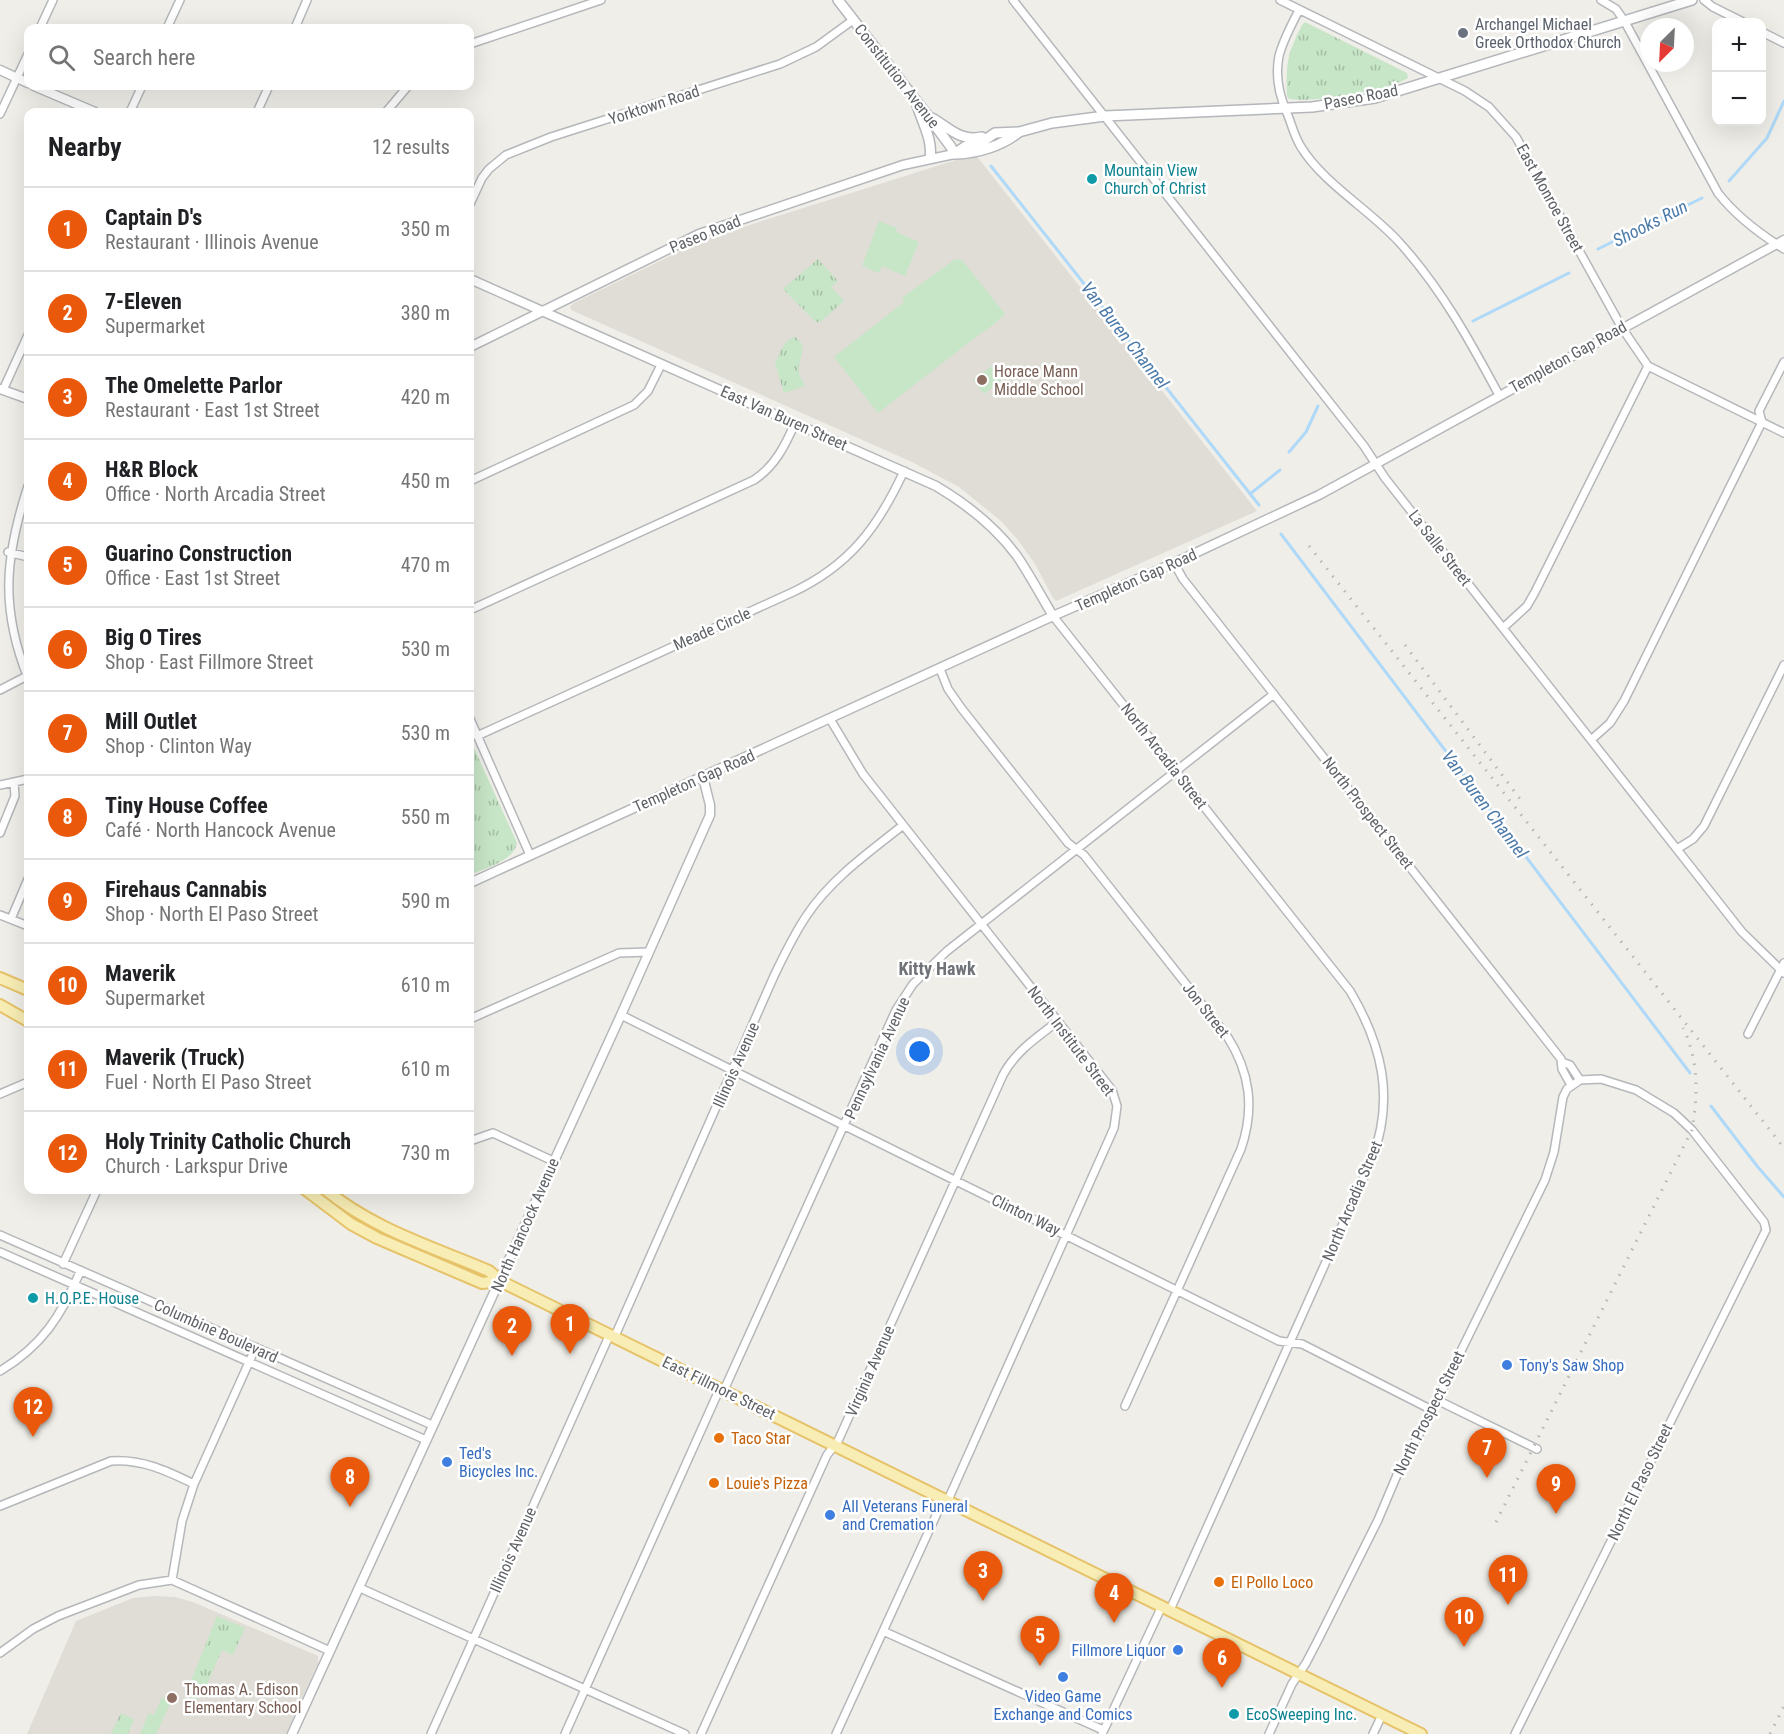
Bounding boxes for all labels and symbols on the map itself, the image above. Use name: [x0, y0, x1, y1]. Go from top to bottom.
place label: Archangel Michael Greek Orthodox Church: [1475, 15, 1621, 52]
north arrow: [1640, 18, 1694, 72]
street label: Constitution Avenue: [850, 20, 944, 132]
marker: Archangel Michael Greek Orthodox Church: [1456, 26, 1470, 40]
street label: Yorktown Road: [606, 81, 702, 129]
street label: Paseo Road: [1322, 81, 1400, 113]
street label: East Monroe Street: [1512, 141, 1588, 256]
place label: Mountain View Church of Christ: [1104, 161, 1206, 198]
marker: Mountain View Church of Christ: [1085, 172, 1099, 186]
water label: Shooks Run: [1609, 195, 1691, 251]
street label: Paseo Road: [667, 211, 743, 257]
water label: Van Buren Channel: [1077, 277, 1174, 393]
street label: Templeton Gap Road: [1506, 317, 1630, 397]
place label: Horace Mann Middle School: [994, 362, 1084, 399]
marker: Horace Mann Middle School: [975, 373, 989, 387]
street label: East Van Buren Street: [718, 382, 851, 455]
street label: La Salle Street: [1405, 506, 1476, 590]
street label: Templeton Gap Road: [1072, 545, 1200, 615]
street label: Meade Circle: [671, 604, 753, 654]
street label: North Arcadia Street: [1117, 699, 1211, 813]
street label: Templeton Gap Road: [630, 746, 758, 816]
water label: Van Buren Channel: [1438, 746, 1533, 863]
street label: North Prospect Street: [1318, 753, 1418, 873]
district label: Kitty Hawk: [898, 958, 976, 979]
street label: Jon Street: [1179, 979, 1234, 1042]
street label: North Institute Street: [1023, 982, 1119, 1100]
street label: Pennsylvania Avenue: [840, 994, 914, 1122]
street label: Illinois Avenue: [709, 1019, 763, 1111]
your location: [905, 1037, 934, 1066]
street label: North Arcadia Street: [1318, 1138, 1386, 1264]
street label: North Hancock Avenue: [487, 1155, 563, 1295]
street label: Clinton Way: [988, 1190, 1064, 1240]
place label: H.O.P.E. House: [45, 1289, 139, 1308]
marker: H.O.P.E. House: [26, 1291, 40, 1305]
street label: Columbine Boulevard: [151, 1295, 281, 1367]
pin: 1: [550, 1304, 590, 1354]
pin: 2: [492, 1306, 532, 1356]
street label: Virginia Avenue: [841, 1322, 899, 1420]
street label: North Prospect Street: [1389, 1347, 1469, 1478]
street label: East Fillmore Street: [659, 1352, 779, 1424]
place label: Tony's Saw Shop: [1519, 1356, 1624, 1375]
marker: Tony's Saw Shop: [1500, 1358, 1514, 1372]
pin: 12: [14, 1388, 52, 1437]
street label: North El Paso Street: [1603, 1420, 1677, 1543]
pin: 7: [1468, 1428, 1506, 1478]
place label: Taco Star: [731, 1429, 791, 1448]
marker: Taco Star: [712, 1431, 726, 1445]
place label: Ted's Bicycles Inc.: [459, 1444, 538, 1481]
marker: Ted's Bicycles Inc.: [440, 1455, 454, 1469]
pin: 8: [330, 1458, 370, 1507]
pin: 9: [1536, 1464, 1576, 1514]
place label: Louie's Pizza: [726, 1474, 808, 1493]
marker: Louie's Pizza: [707, 1476, 721, 1490]
place label: All Veterans Funeral and Cremation: [842, 1497, 968, 1534]
street label: Illinois Avenue: [486, 1504, 540, 1596]
marker: All Veterans Funeral and Cremation: [823, 1508, 837, 1522]
pin: 3: [964, 1552, 1002, 1601]
pin: 11: [1488, 1556, 1528, 1605]
place label: El Pollo Loco: [1231, 1573, 1313, 1592]
pin: 4: [1094, 1574, 1134, 1623]
marker: El Pollo Loco: [1212, 1575, 1226, 1589]
pin: 10: [1444, 1598, 1484, 1647]
pin: 5: [1020, 1616, 1060, 1666]
pin: 6: [1202, 1638, 1242, 1688]
place label: Fillmore Liquor: [1071, 1641, 1166, 1660]
marker: Fillmore Liquor: [1171, 1643, 1185, 1657]
marker: Video Game Exchange and Comics: [1056, 1670, 1070, 1684]
place label: Thomas A. Edison Elementary School: [184, 1680, 301, 1717]
place label: Video Game Exchange and Comics: [994, 1687, 1132, 1724]
marker: Thomas A. Edison Elementary School: [165, 1691, 179, 1705]
place label: EcoSweeping Inc.: [1246, 1705, 1357, 1724]
marker: EcoSweeping Inc.: [1227, 1707, 1241, 1721]

